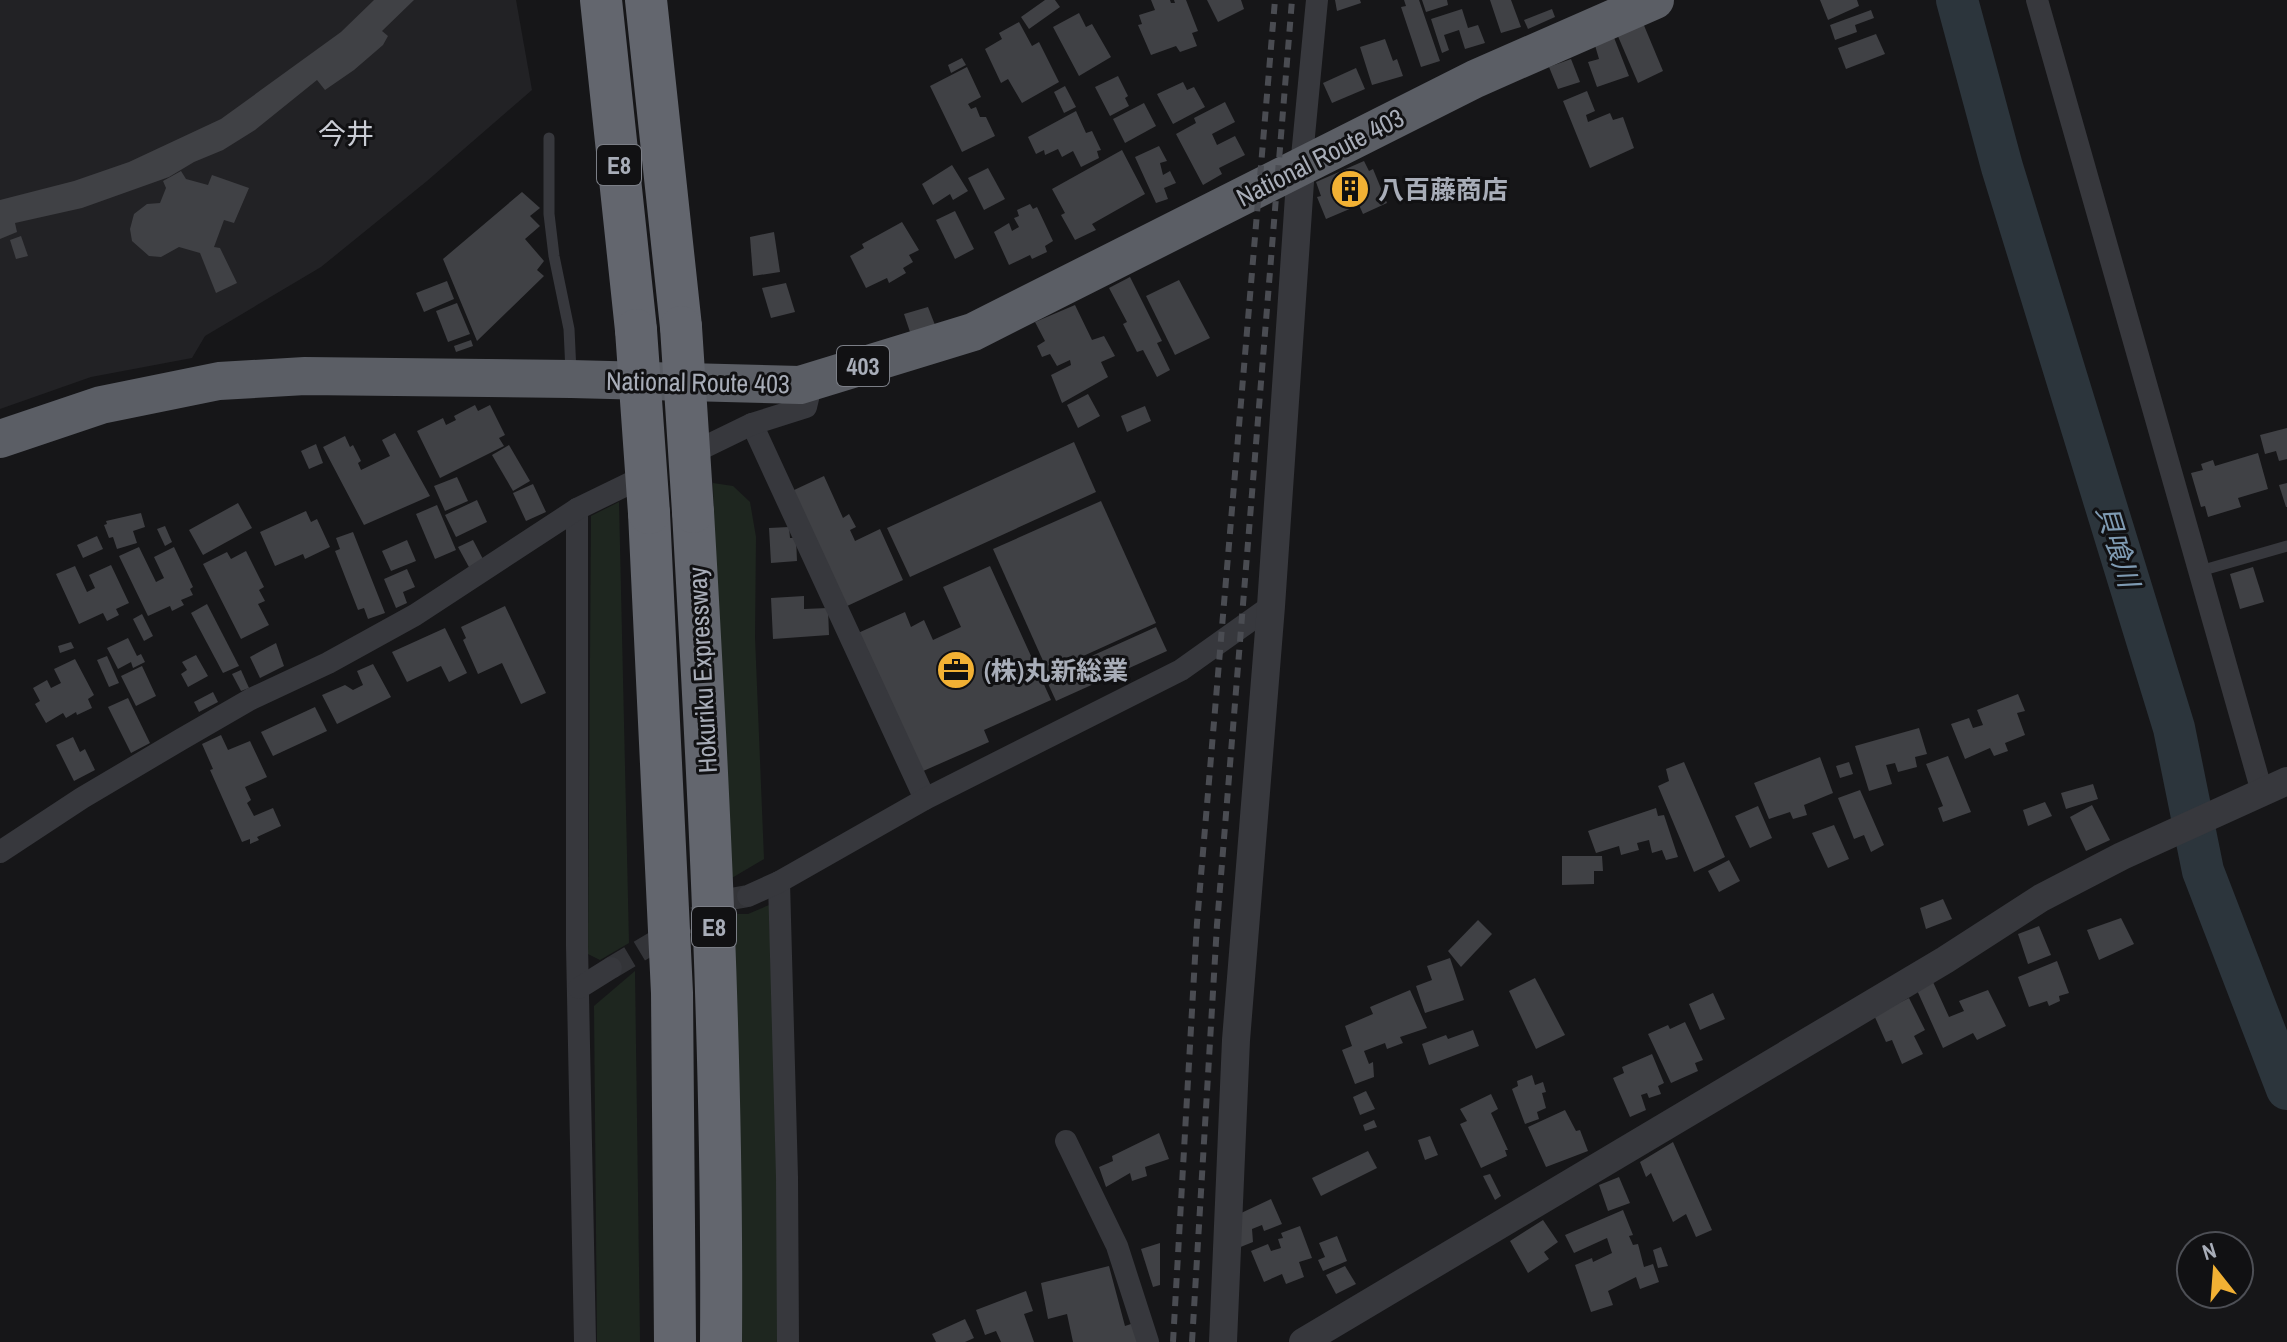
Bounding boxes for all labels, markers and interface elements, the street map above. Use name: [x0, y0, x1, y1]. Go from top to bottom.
street label: National Route 403: [1230, 100, 1410, 214]
district label: 今井: [318, 115, 374, 153]
road number: E8: [597, 145, 641, 185]
building icon: 八百藤商店: [1329, 168, 1371, 210]
place label: 八百藤商店: [1378, 172, 1508, 207]
road number: 403: [837, 346, 889, 386]
street label: National Route 403: [606, 363, 790, 401]
water label: 貝喰川: [2088, 500, 2149, 595]
street label: Hokuriku Expressway: [679, 566, 725, 774]
office icon: (株)丸新総業: [935, 649, 977, 691]
place label: (株)丸新総業: [984, 653, 1128, 688]
road number: E8: [692, 907, 736, 947]
north arrow: [2175, 1230, 2255, 1310]
text: N: [2199, 1235, 2220, 1267]

